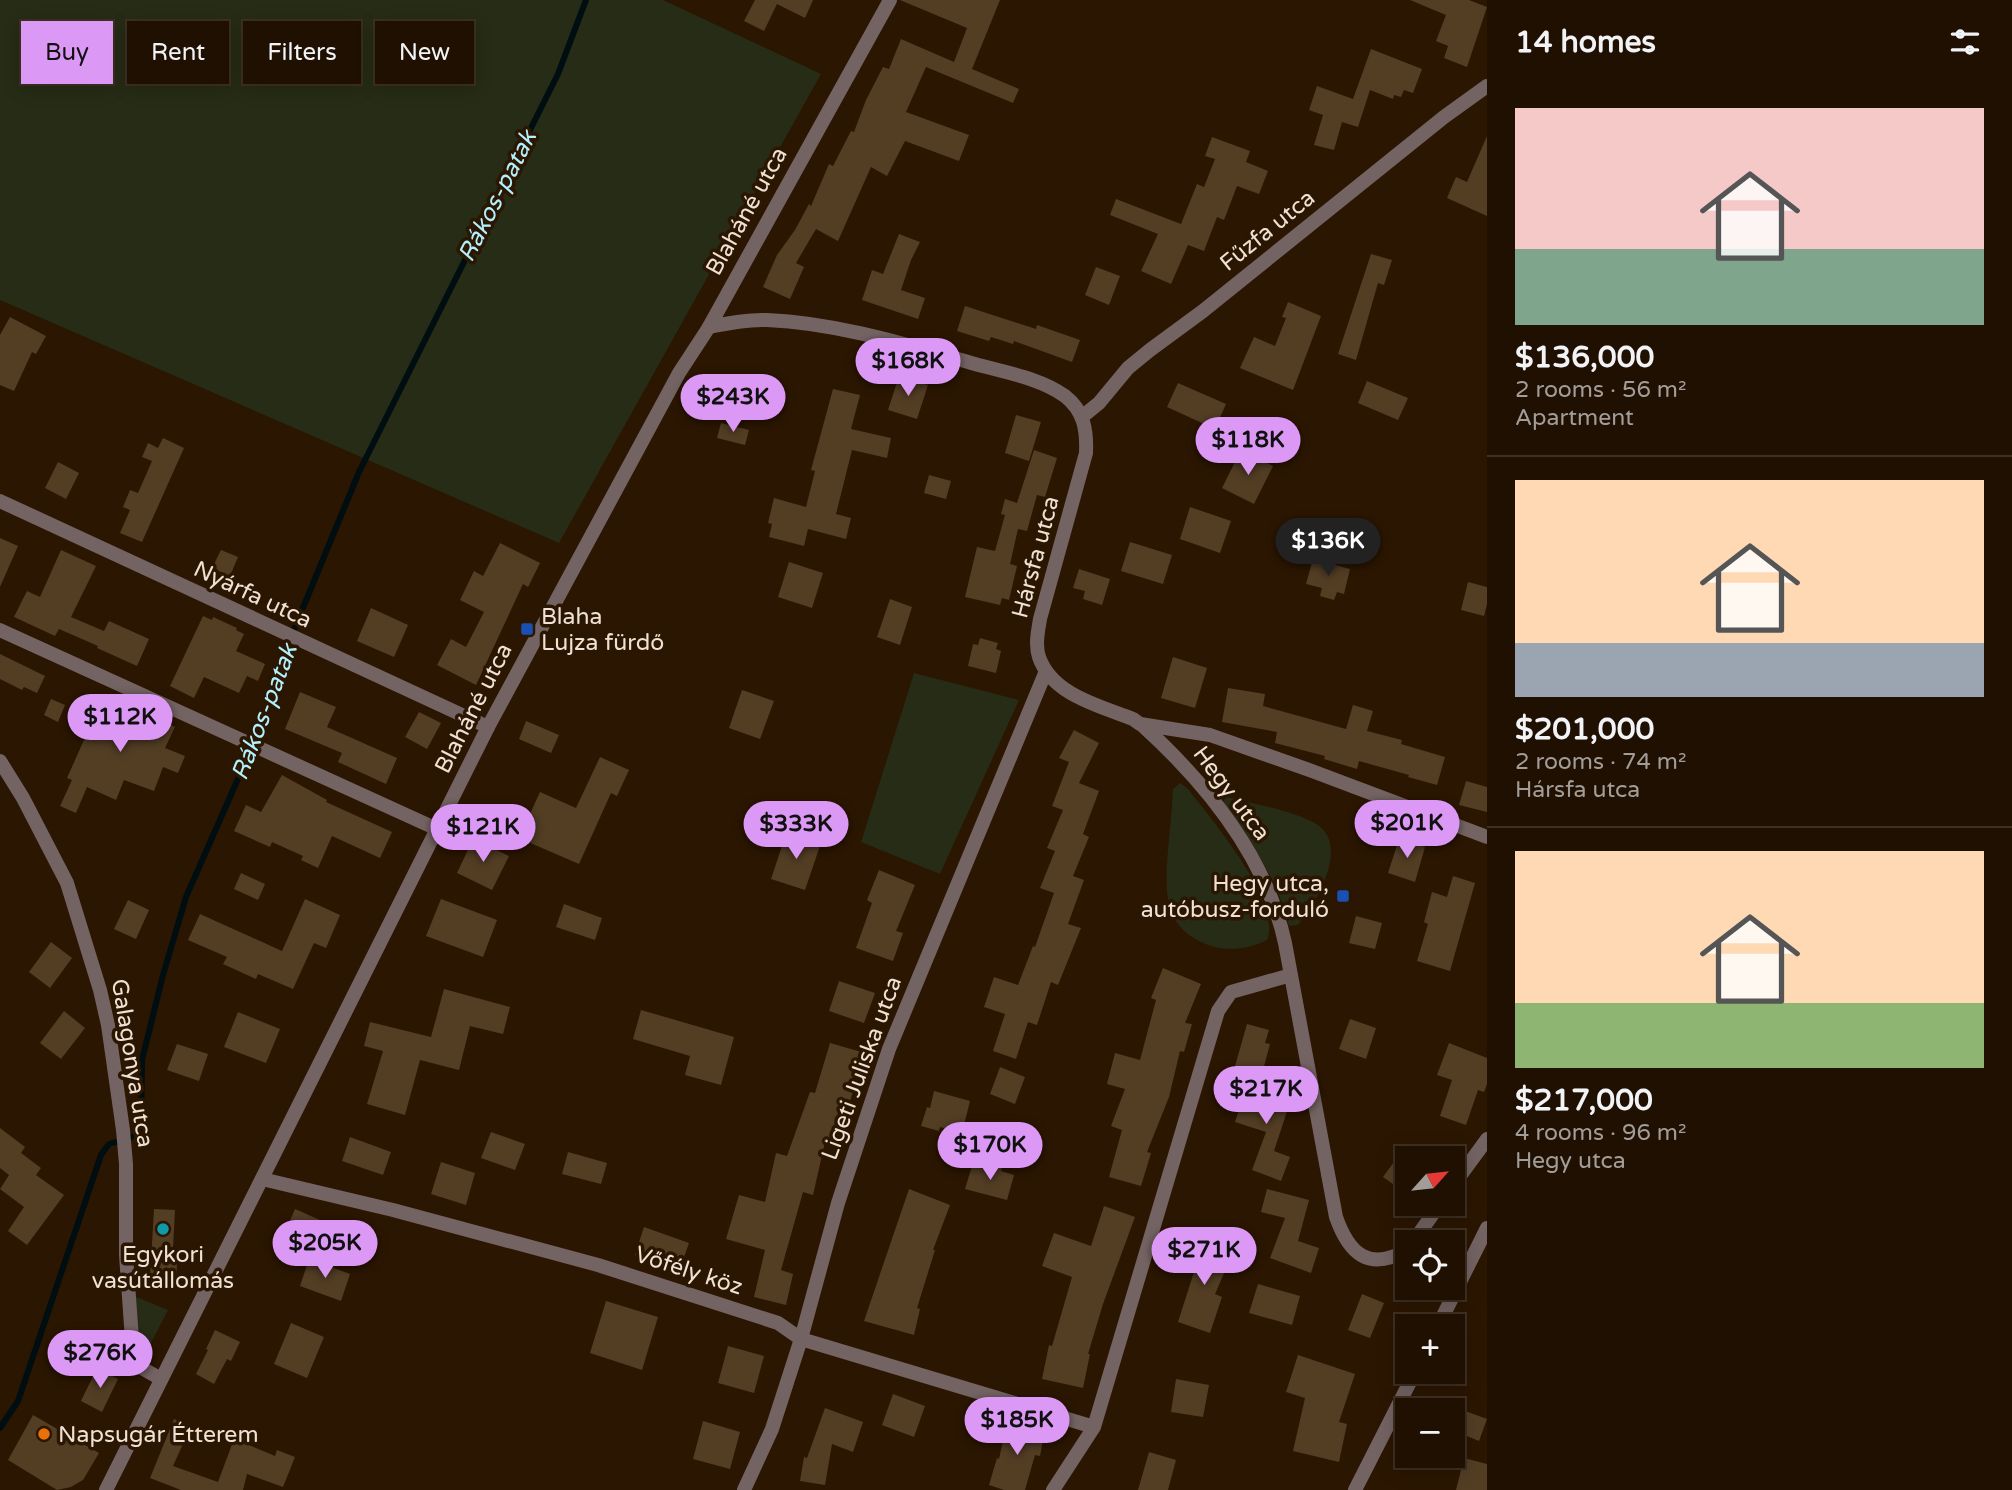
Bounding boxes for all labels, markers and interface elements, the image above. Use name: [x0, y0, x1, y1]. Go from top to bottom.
chip: Buy: [21, 21, 113, 84]
chip: Rent: [127, 21, 229, 84]
chip: Filters: [243, 21, 361, 84]
chip: New: [375, 21, 474, 84]
icon: filters: [1946, 23, 1984, 61]
text: 14 homes: [1515, 24, 1656, 61]
water label: Rákos-patak: [452, 124, 544, 267]
street label: Blaháné utca: [700, 143, 794, 280]
icon: home: [1687, 153, 1813, 279]
street label: Fűzfa utca: [1215, 184, 1321, 277]
pin: $168K: [859, 338, 957, 398]
text: $136,000: [1515, 339, 1654, 376]
text: $168K: [872, 347, 944, 375]
pin: $243K: [684, 374, 782, 434]
text: 2 rooms · 56 m²: [1515, 376, 1686, 404]
text: $243K: [697, 383, 769, 411]
text: Apartment: [1515, 404, 1634, 432]
pin: $118K: [1199, 418, 1297, 477]
text: $118K: [1212, 426, 1284, 454]
street label: Hársfa utca: [1006, 493, 1066, 621]
pin: $136K: [1279, 518, 1377, 578]
icon: home: [1687, 525, 1813, 651]
text: $136K: [1292, 527, 1364, 555]
street label: Nyárfa utca: [189, 555, 316, 635]
place label: Blaha Lujza fürdő: [541, 603, 664, 657]
marker: Blaha Lujza fürdő: [519, 621, 535, 637]
water label: Rákos-patak: [225, 638, 304, 784]
street label: Blaháné utca: [429, 639, 519, 778]
pin: $112K: [71, 694, 169, 754]
text: $112K: [84, 703, 156, 731]
text: $201,000: [1515, 711, 1654, 748]
street label: Hegy utca: [1187, 741, 1276, 846]
text: 2 rooms · 74 m²: [1515, 748, 1686, 776]
text: Hársfa utca: [1515, 776, 1640, 804]
pin: $201K: [1358, 800, 1456, 860]
pin: $333K: [747, 802, 845, 861]
pin: $121K: [434, 804, 532, 864]
text: $201K: [1371, 809, 1443, 837]
text: $333K: [760, 810, 832, 838]
text: $121K: [447, 813, 519, 841]
place label: Hegy utca, autóbusz-forduló: [1141, 870, 1329, 924]
marker: Hegy utca, autóbusz-forduló: [1335, 888, 1351, 904]
icon: home: [1687, 896, 1813, 1022]
street label: Ligeti Juliska utca: [816, 973, 908, 1164]
street label: Galagonya utca: [105, 977, 159, 1149]
pin: $217K: [1217, 1066, 1315, 1126]
text: $217K: [1230, 1075, 1302, 1103]
text: $217,000: [1515, 1082, 1653, 1119]
text: 4 rooms · 96 m²: [1515, 1119, 1686, 1147]
pin: $170K: [941, 1122, 1039, 1182]
text: $170K: [954, 1131, 1026, 1159]
north arrow: [1395, 1146, 1465, 1216]
map controls: [1395, 1146, 1465, 1468]
text: Hegy utca: [1515, 1147, 1626, 1175]
pin: $205K: [276, 1220, 374, 1280]
marker: Egykori vasútállomás: [155, 1221, 171, 1237]
pin: $271K: [1155, 1228, 1253, 1287]
text: $205K: [289, 1229, 361, 1257]
button: locate: [1395, 1230, 1465, 1300]
text: $271K: [1168, 1236, 1240, 1264]
street label: Vőfély köz: [631, 1240, 746, 1301]
place label: Egykori vasútállomás: [92, 1241, 234, 1295]
button: +: [1395, 1314, 1465, 1384]
pin: $276K: [51, 1330, 149, 1390]
text: $276K: [64, 1339, 136, 1367]
pin: $185K: [968, 1398, 1066, 1457]
button: −: [1395, 1398, 1465, 1468]
text: $185K: [981, 1406, 1053, 1434]
place label: Napsugár Étterem: [58, 1421, 259, 1449]
marker: Napsugár Étterem: [36, 1426, 52, 1442]

